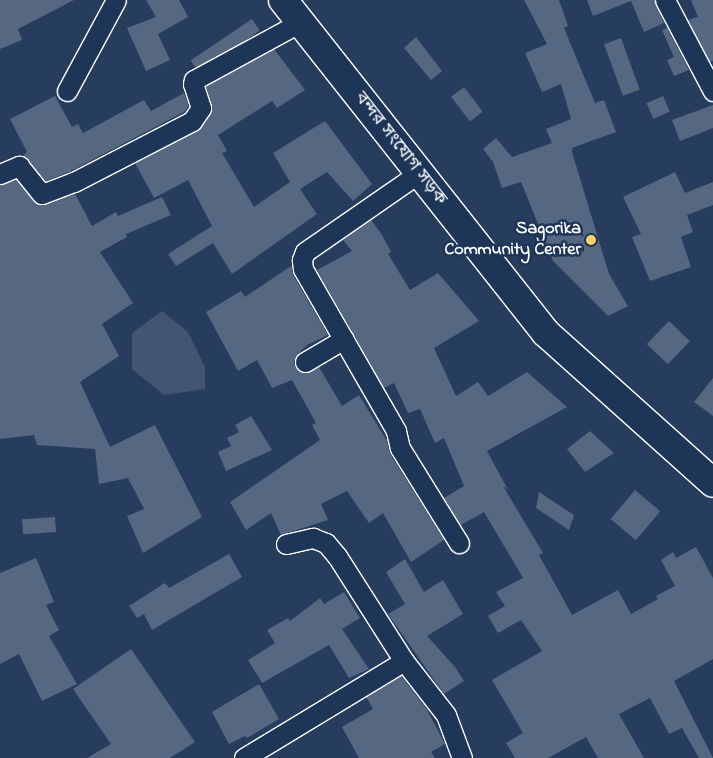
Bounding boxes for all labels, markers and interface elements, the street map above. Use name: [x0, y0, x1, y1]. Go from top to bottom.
street label: বন্দর সংযোগ সড়ক: [349, 88, 451, 210]
place label: Sagorika Community Center: [444, 219, 581, 262]
marker: Sagorika Community Center: [585, 234, 597, 246]

